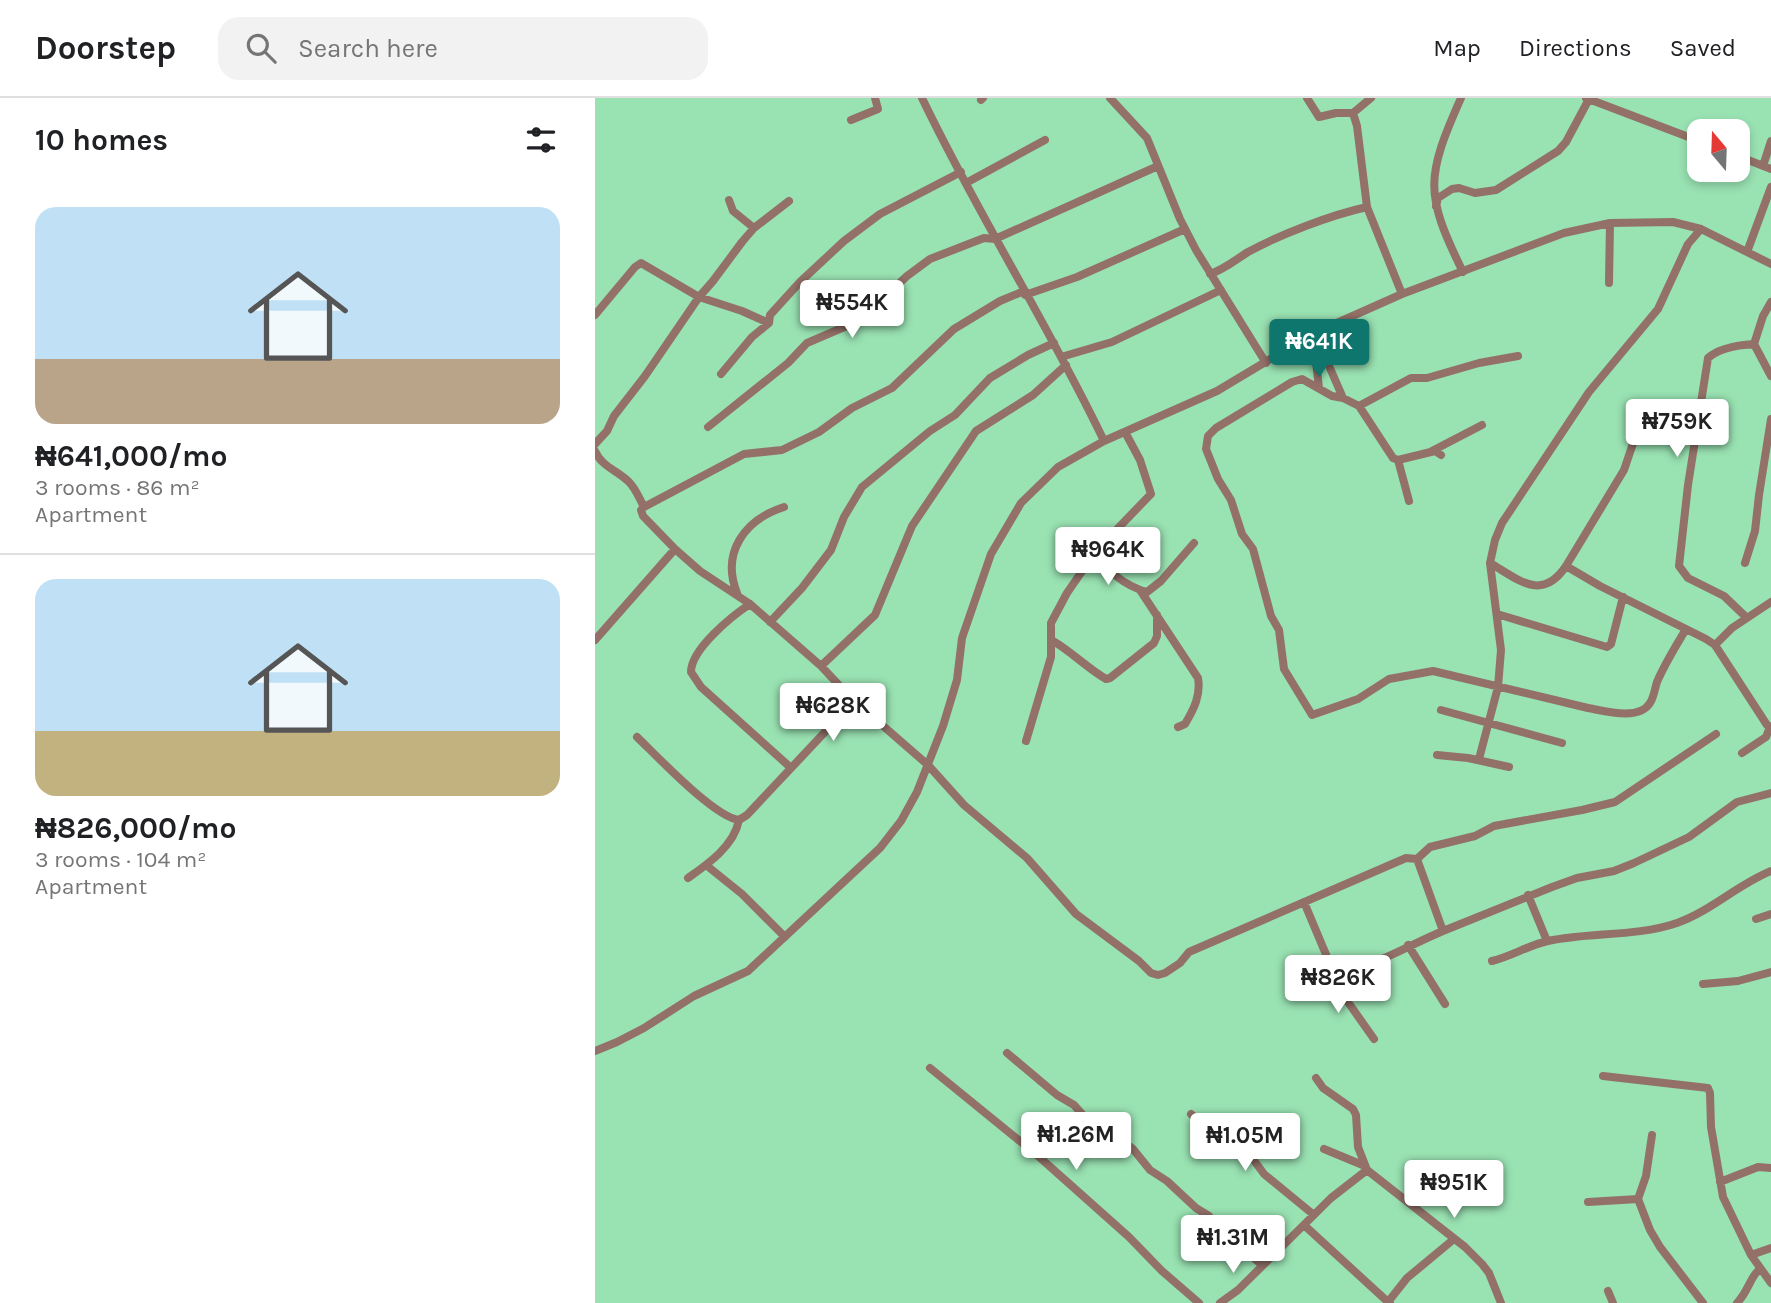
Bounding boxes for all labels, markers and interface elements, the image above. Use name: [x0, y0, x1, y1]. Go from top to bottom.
search box: [218, 17, 708, 80]
text: Doorstep: [35, 29, 176, 67]
icon: search: [242, 29, 280, 67]
text: Search here: [298, 33, 438, 64]
text: Map: [1433, 34, 1481, 62]
text: Directions: [1519, 34, 1632, 62]
text: Saved: [1670, 34, 1736, 62]
north arrow: [1687, 119, 1750, 182]
map controls: [1687, 119, 1750, 182]
icon: filters: [522, 121, 560, 159]
text: 10 homes: [35, 122, 168, 158]
icon: home: [235, 253, 361, 379]
pin: ₦554K: [803, 280, 901, 340]
text: ₦554K: [816, 289, 888, 316]
pin: ₦641K: [1270, 320, 1368, 379]
text: ₦641K: [1285, 328, 1353, 355]
pin: ₦759K: [1628, 400, 1726, 459]
text: ₦759K: [1642, 408, 1712, 435]
text: ₦641,000/mo: [35, 438, 228, 474]
text: 3 rooms · 86 m²: [35, 474, 200, 501]
text: Apartment: [35, 501, 147, 528]
pin: ₦964K: [1059, 528, 1157, 587]
text: ₦964K: [1071, 536, 1145, 563]
icon: home: [235, 625, 361, 751]
pin: ₦628K: [784, 684, 882, 743]
text: ₦628K: [796, 692, 870, 719]
text: ₦826,000/mo: [35, 810, 237, 846]
text: 3 rooms · 104 m²: [35, 846, 206, 873]
text: Apartment: [35, 873, 147, 900]
pin: ₦826K: [1289, 956, 1387, 1015]
text: ₦826K: [1301, 964, 1375, 991]
pin: ₦1.26M: [1019, 1112, 1133, 1172]
pin: ₦1.05M: [1188, 1114, 1302, 1173]
text: ₦1.26M: [1037, 1121, 1115, 1148]
text: ₦1.05M: [1206, 1122, 1284, 1149]
pin: ₦951K: [1405, 1160, 1503, 1220]
text: ₦951K: [1420, 1169, 1488, 1196]
pin: ₦1.31M: [1176, 1216, 1290, 1275]
text: ₦1.31M: [1197, 1224, 1269, 1251]

